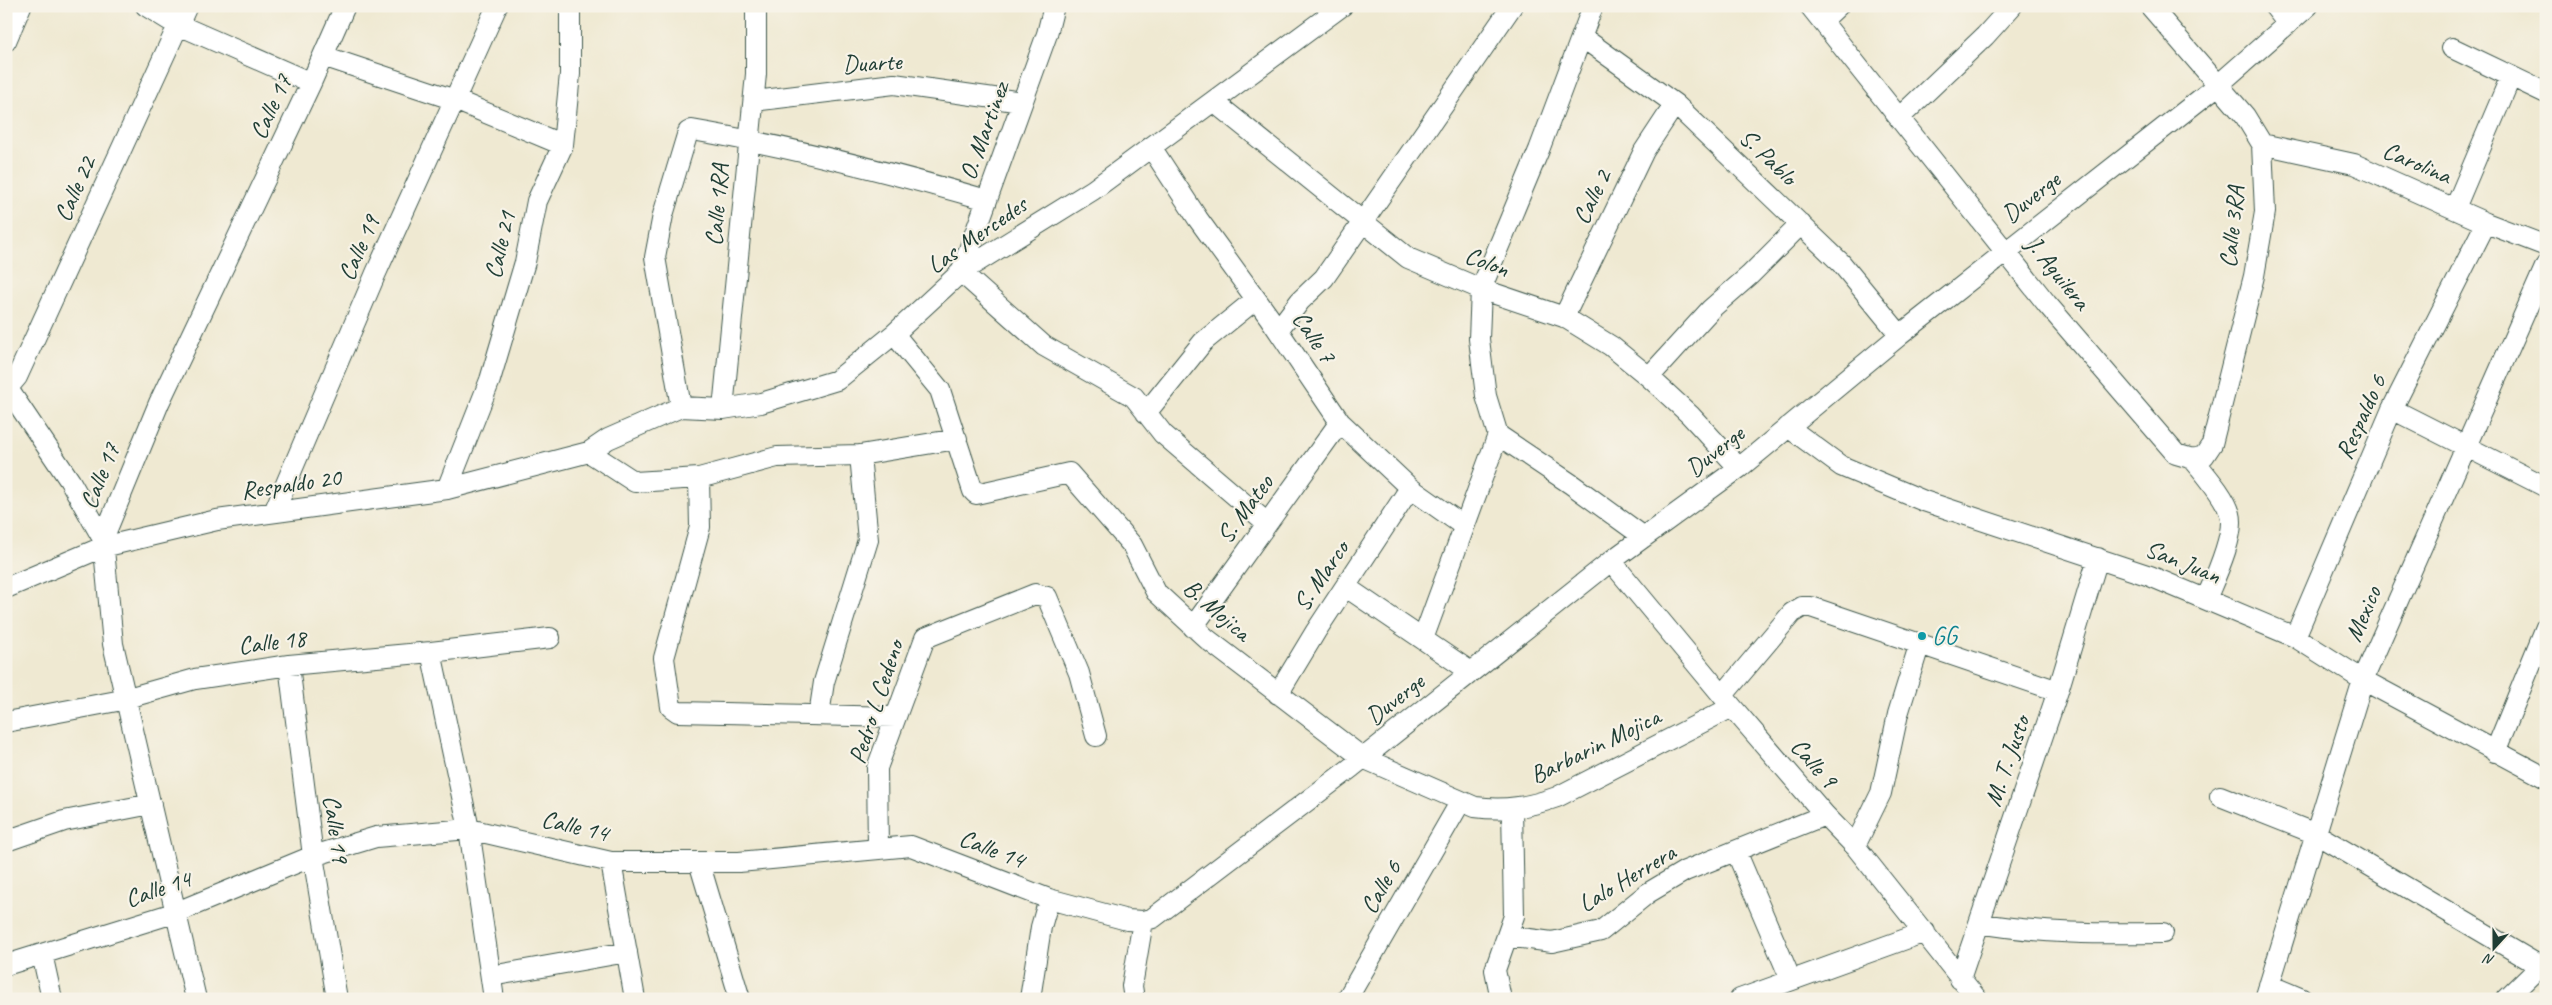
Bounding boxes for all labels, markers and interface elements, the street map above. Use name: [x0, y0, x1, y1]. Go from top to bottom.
street label: Duarte: [842, 45, 904, 81]
street label: Calle 17: [242, 68, 301, 145]
street label: O. Martinez: [952, 75, 1017, 184]
street label: S. Pablo: [1732, 122, 1806, 195]
street label: Carolina: [2378, 134, 2458, 193]
street label: Calle 22: [47, 150, 104, 227]
street label: Calle 1RA: [697, 161, 737, 247]
street label: Calle 2: [1565, 163, 1620, 229]
street label: Duverge: [1995, 163, 2068, 230]
street label: Calle 3RA: [2212, 183, 2252, 269]
street label: Las Mercedes: [921, 187, 1035, 281]
street label: Calle 21: [477, 207, 524, 282]
street label: Calle 19: [331, 209, 388, 286]
street label: J. Aguilera: [2018, 229, 2099, 318]
street label: Colon: [1460, 239, 1514, 285]
street label: Calle 7: [1285, 305, 1344, 371]
street label: Respaldo 6: [2328, 369, 2394, 464]
street label: Duverge: [1679, 417, 1752, 484]
street label: Calle 17: [72, 437, 128, 513]
street label: Respaldo 20: [239, 461, 345, 507]
street label: S. Mateo: [1209, 467, 1281, 550]
street label: S. Marco: [1286, 532, 1358, 618]
street label: San Juan: [2141, 532, 2226, 592]
street label: B. Mojica: [1176, 572, 1260, 650]
street label: Mexico: [2337, 580, 2389, 646]
place label: GG: [1932, 620, 1959, 652]
street label: Calle 18: [236, 622, 310, 662]
marker: GG: [1916, 630, 1928, 642]
street label: Pedro L Cedeno: [841, 633, 912, 768]
street label: Duverge: [1359, 665, 1432, 732]
street label: Barbarin Mojica: [1525, 700, 1668, 791]
street label: M. T. Justo: [1977, 709, 2038, 810]
street label: Calle 9: [1783, 731, 1846, 796]
street label: Calle 19: [315, 793, 357, 867]
street label: Calle 14: [538, 803, 614, 850]
street label: Calle 14: [955, 822, 1032, 877]
street label: Lalo Herrera: [1572, 835, 1683, 920]
street label: Calle 6: [1353, 854, 1409, 920]
street label: Calle 14: [121, 862, 198, 915]
north arrow: [2470, 922, 2520, 972]
text: N: [2480, 949, 2497, 969]

